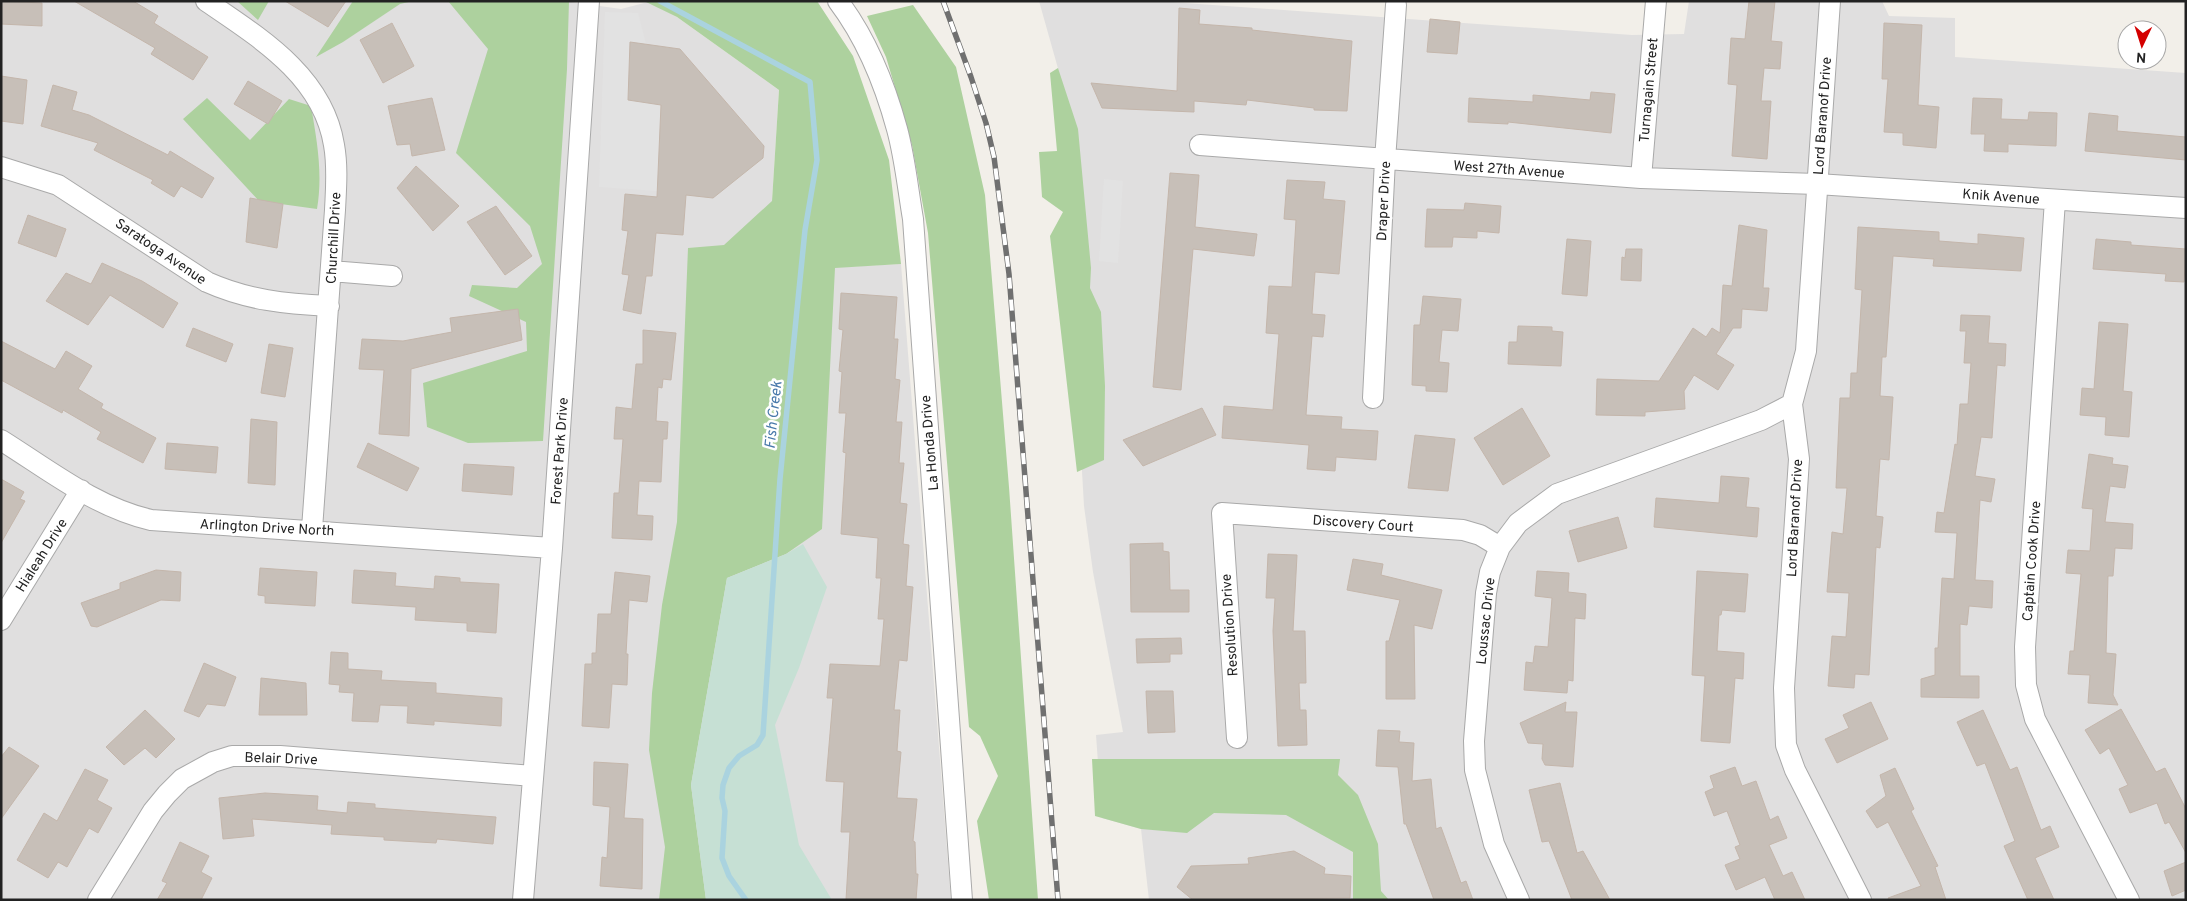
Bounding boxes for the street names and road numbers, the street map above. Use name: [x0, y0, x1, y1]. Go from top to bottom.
street label: Turnagain Street: [1636, 37, 1663, 143]
street label: Lord Baranof Drive: [1811, 57, 1836, 176]
street label: West 27th Avenue: [1453, 158, 1565, 183]
street label: Draper Drive: [1374, 161, 1395, 241]
street label: Knik Avenue: [1962, 186, 2040, 209]
street label: Churchill Drive: [324, 192, 345, 285]
street label: Saratoga Avenue: [111, 215, 209, 289]
street label: La Honda Drive: [918, 394, 943, 491]
street label: Forest Park Drive: [548, 397, 573, 505]
street label: Lord Baranof Drive: [1784, 459, 1807, 578]
street label: Captain Cook Drive: [2020, 500, 2045, 622]
street label: Discovery Court: [1312, 512, 1414, 537]
street label: Hialeah Drive: [13, 516, 72, 596]
street label: Arlington Drive North: [199, 516, 335, 541]
street label: Resolution Drive: [1218, 573, 1243, 677]
street label: Loussac Drive: [1473, 577, 1500, 666]
street label: Belair Drive: [244, 750, 318, 769]

